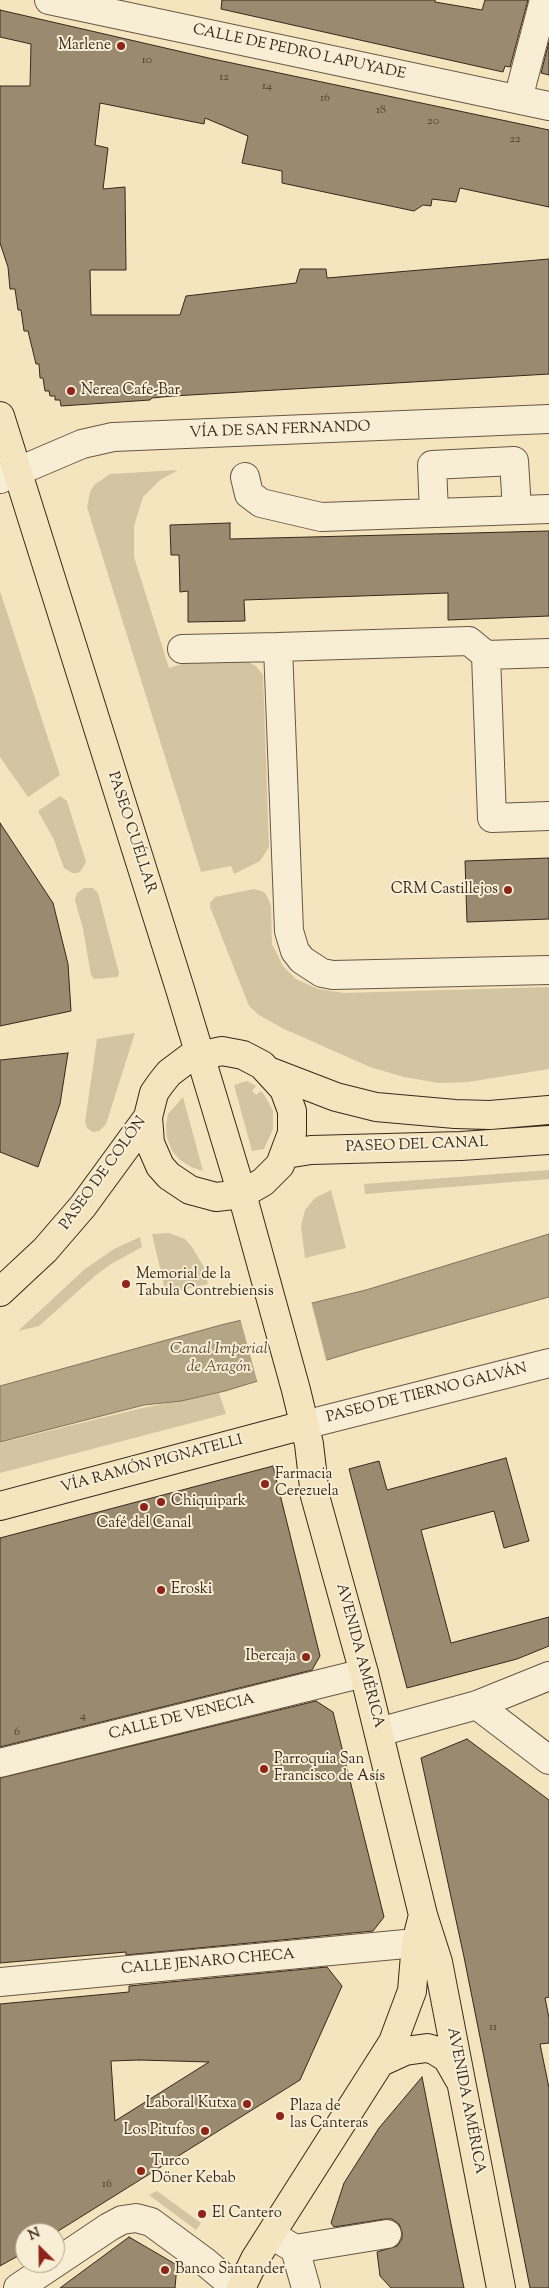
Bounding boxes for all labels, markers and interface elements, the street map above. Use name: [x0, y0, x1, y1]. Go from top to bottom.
street label: CALLE DE PEDRO LAPUYADE: [191, 22, 407, 84]
place label: Marlene: [58, 37, 111, 55]
marker: Marlene: [115, 40, 127, 52]
house number: 10: [142, 54, 152, 68]
house number: 12: [219, 71, 229, 85]
house number: 14: [262, 80, 272, 94]
house number: 16: [320, 92, 330, 106]
house number: 18: [376, 104, 386, 118]
house number: 20: [427, 115, 439, 129]
house number: 22: [509, 133, 521, 147]
place label: Nerea Cafe-Bar: [81, 382, 180, 400]
marker: Nerea Cafe-Bar: [65, 385, 77, 397]
street label: VÍA DE SAN FERNANDO: [189, 419, 371, 443]
street label: PASEO CUÉLLAR: [103, 770, 159, 896]
place label: CRM Castillejos: [391, 881, 498, 899]
marker: CRM Castillejos: [502, 884, 514, 896]
street label: PASEO DE COLÓN: [57, 1114, 151, 1234]
street label: PASEO DEL CANAL: [345, 1135, 489, 1157]
place label: Memorial de la Tabula Contrebiensis: [136, 1266, 274, 1301]
marker: Memorial de la Tabula Contrebiensis: [120, 1278, 132, 1290]
water label: Canal Imperial de Aragón: [170, 1340, 268, 1378]
street label: PASEO DE TIERNO GALVÁN: [325, 1360, 529, 1428]
street label: VÍA RAMÓN PIGNATELLI: [59, 1432, 245, 1498]
place label: Farmacia Cerezuela: [275, 1466, 339, 1501]
marker: Farmacia Cerezuela: [259, 1478, 271, 1490]
place label: Chiquipark: [171, 1493, 246, 1511]
marker: Chiquipark: [155, 1496, 167, 1508]
marker: Café del Canal: [138, 1501, 150, 1513]
place label: Café del Canal: [96, 1515, 192, 1533]
place label: Eroski: [171, 1581, 212, 1599]
street label: AVENIDA AMÉRICA: [331, 1582, 387, 1730]
marker: Eroski: [155, 1584, 167, 1596]
place label: Ibercaja: [245, 1648, 296, 1666]
marker: Ibercaja: [300, 1651, 312, 1663]
street label: CALLE DE VENECIA: [107, 1691, 257, 1745]
house number: 4: [80, 1710, 86, 1724]
house number: 6: [14, 1726, 20, 1740]
place label: Parroquia San Francisco de Asís: [274, 1751, 385, 1786]
marker: Parroquia San Francisco de Asís: [258, 1763, 270, 1775]
street label: CALLE JENARO CHECA: [120, 1946, 296, 1980]
house number: 11: [489, 2021, 497, 2035]
street label: AVENIDA AMÉRICA: [442, 2026, 488, 2176]
place label: Laboral Kutxa: [146, 2095, 237, 2113]
marker: Laboral Kutxa: [241, 2098, 253, 2110]
place label: Plaza de las Canteras: [290, 2098, 368, 2133]
marker: Plaza de las Canteras: [274, 2110, 286, 2122]
place label: Los Pitufos: [123, 2122, 195, 2140]
marker: Los Pitufos: [199, 2125, 211, 2137]
place label: Turco Döner Kebab: [151, 2153, 236, 2188]
marker: Turco Döner Kebab: [135, 2165, 147, 2177]
house number: 16: [102, 2178, 112, 2192]
place label: El Cantero: [212, 2205, 282, 2223]
marker: El Cantero: [196, 2208, 208, 2220]
north arrow: [15, 2223, 65, 2273]
text: N: [25, 2224, 44, 2247]
place label: Banco Santander: [175, 2261, 285, 2279]
marker: Banco Santander: [159, 2264, 171, 2276]

